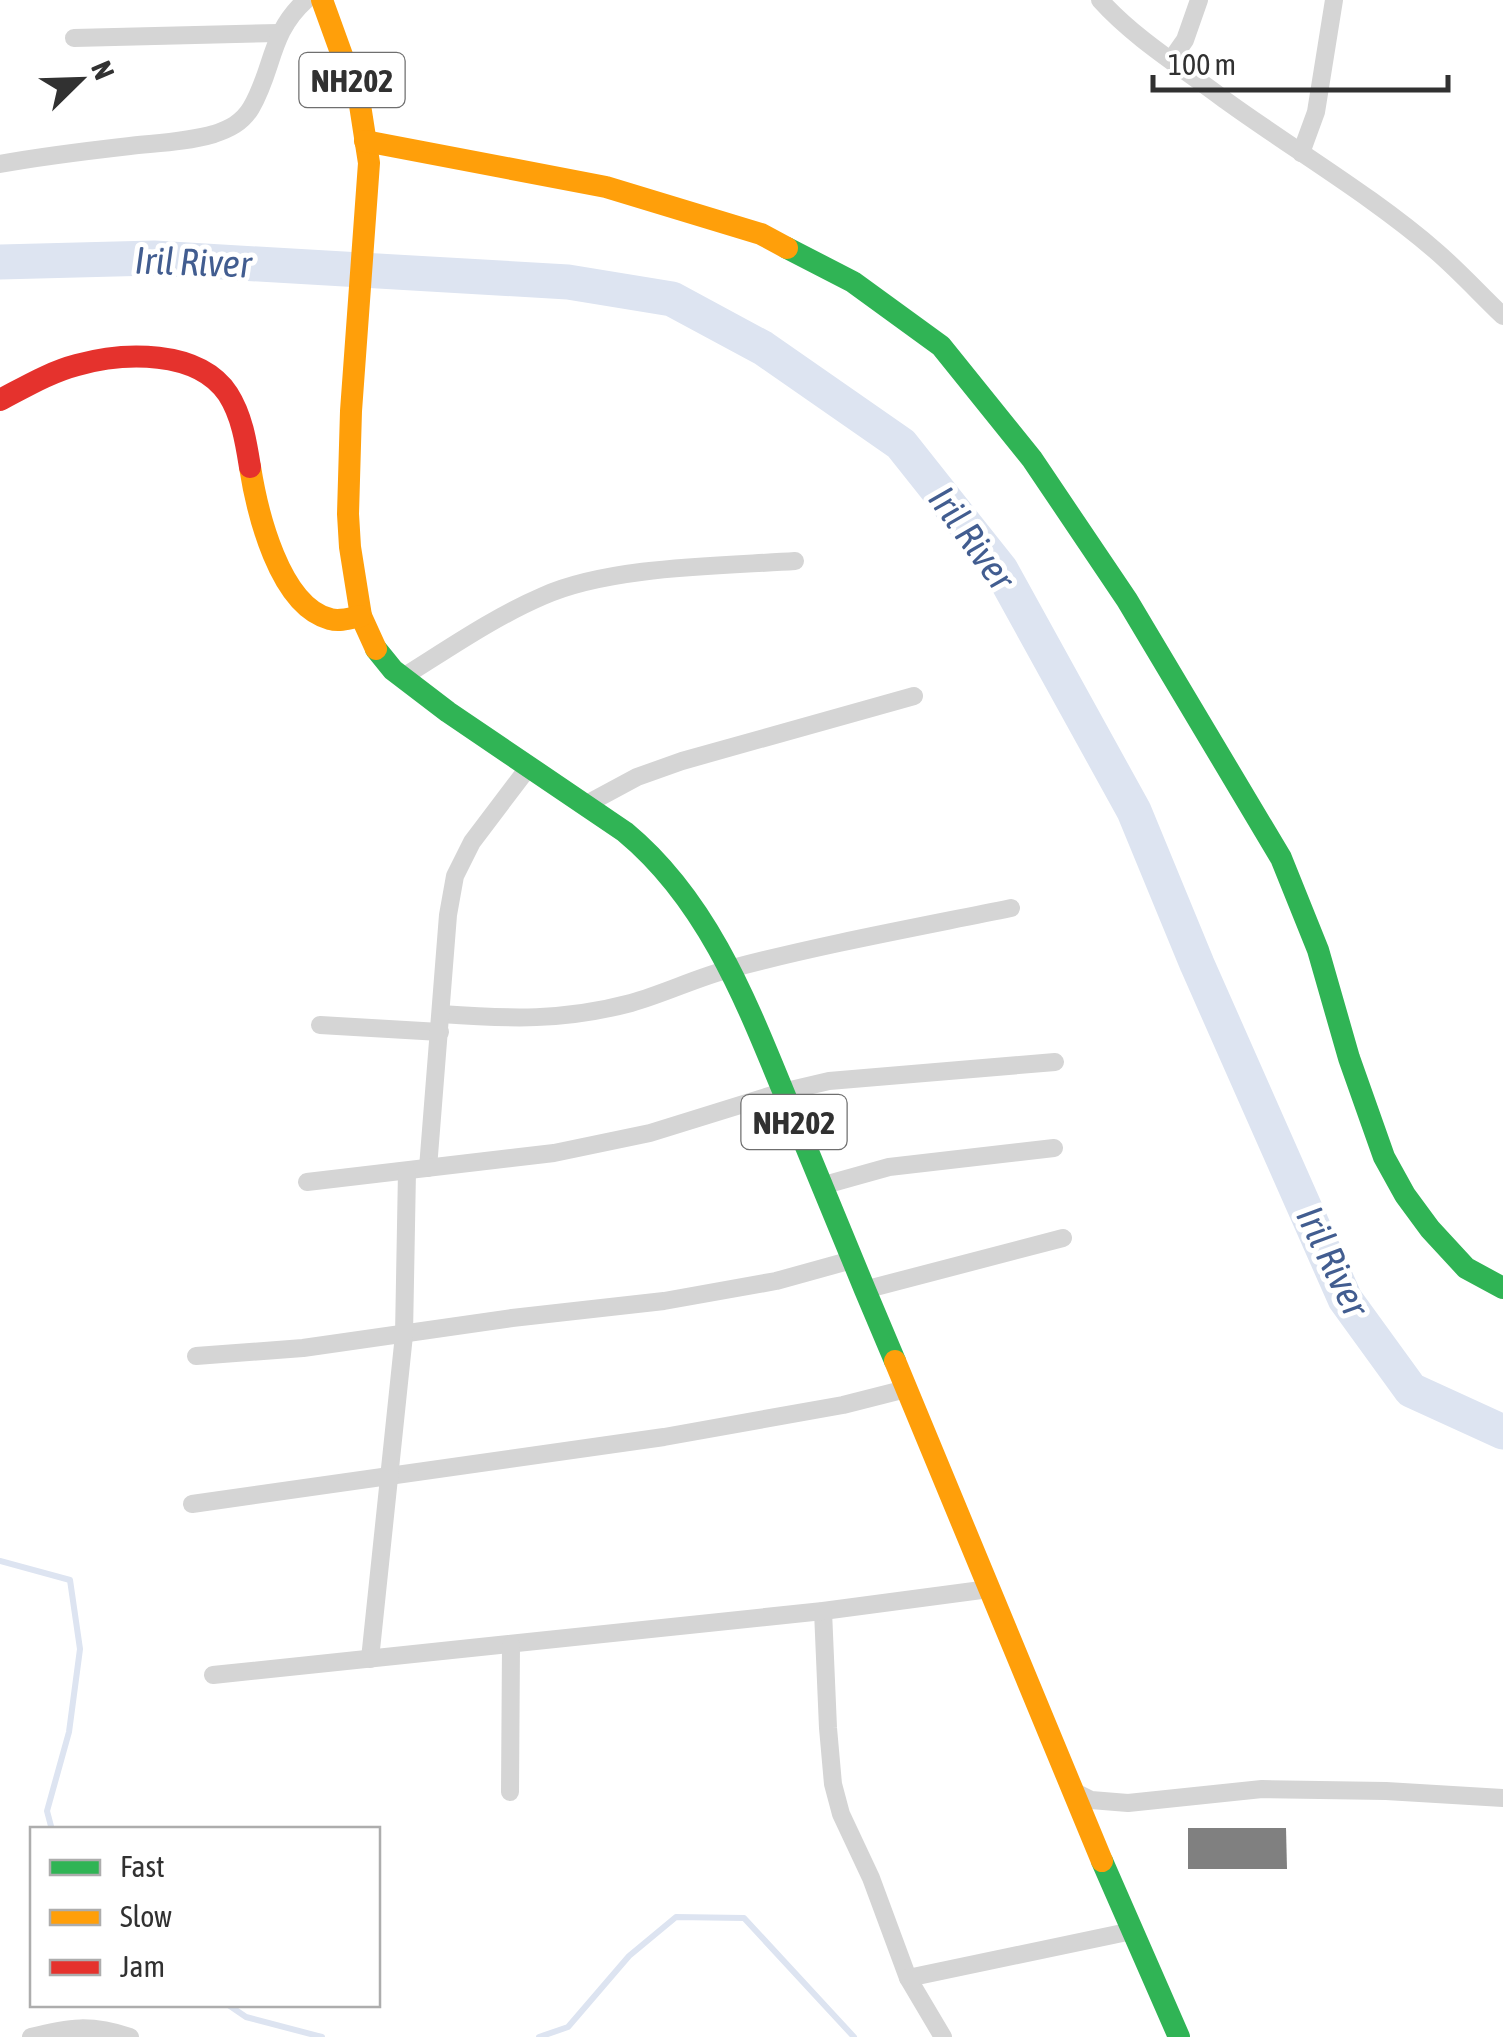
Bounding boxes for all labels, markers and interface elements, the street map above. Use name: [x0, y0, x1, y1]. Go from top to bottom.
north arrow: [30, 30, 130, 130]
scale bar: [1153, 30, 1448, 92]
text: 100 m: [1168, 47, 1236, 81]
road number: NH202: [300, 53, 404, 107]
text: N: [85, 56, 121, 84]
water label: Iril River: [134, 238, 254, 286]
water label: Iril River: [920, 478, 1025, 599]
road number: NH202: [742, 1095, 846, 1149]
water label: Iril River: [1288, 1199, 1379, 1324]
legend: [30, 1827, 380, 2007]
text: Fast: [120, 1849, 165, 1883]
text: Slow: [120, 1899, 172, 1933]
text: Jam: [120, 1949, 165, 1983]

